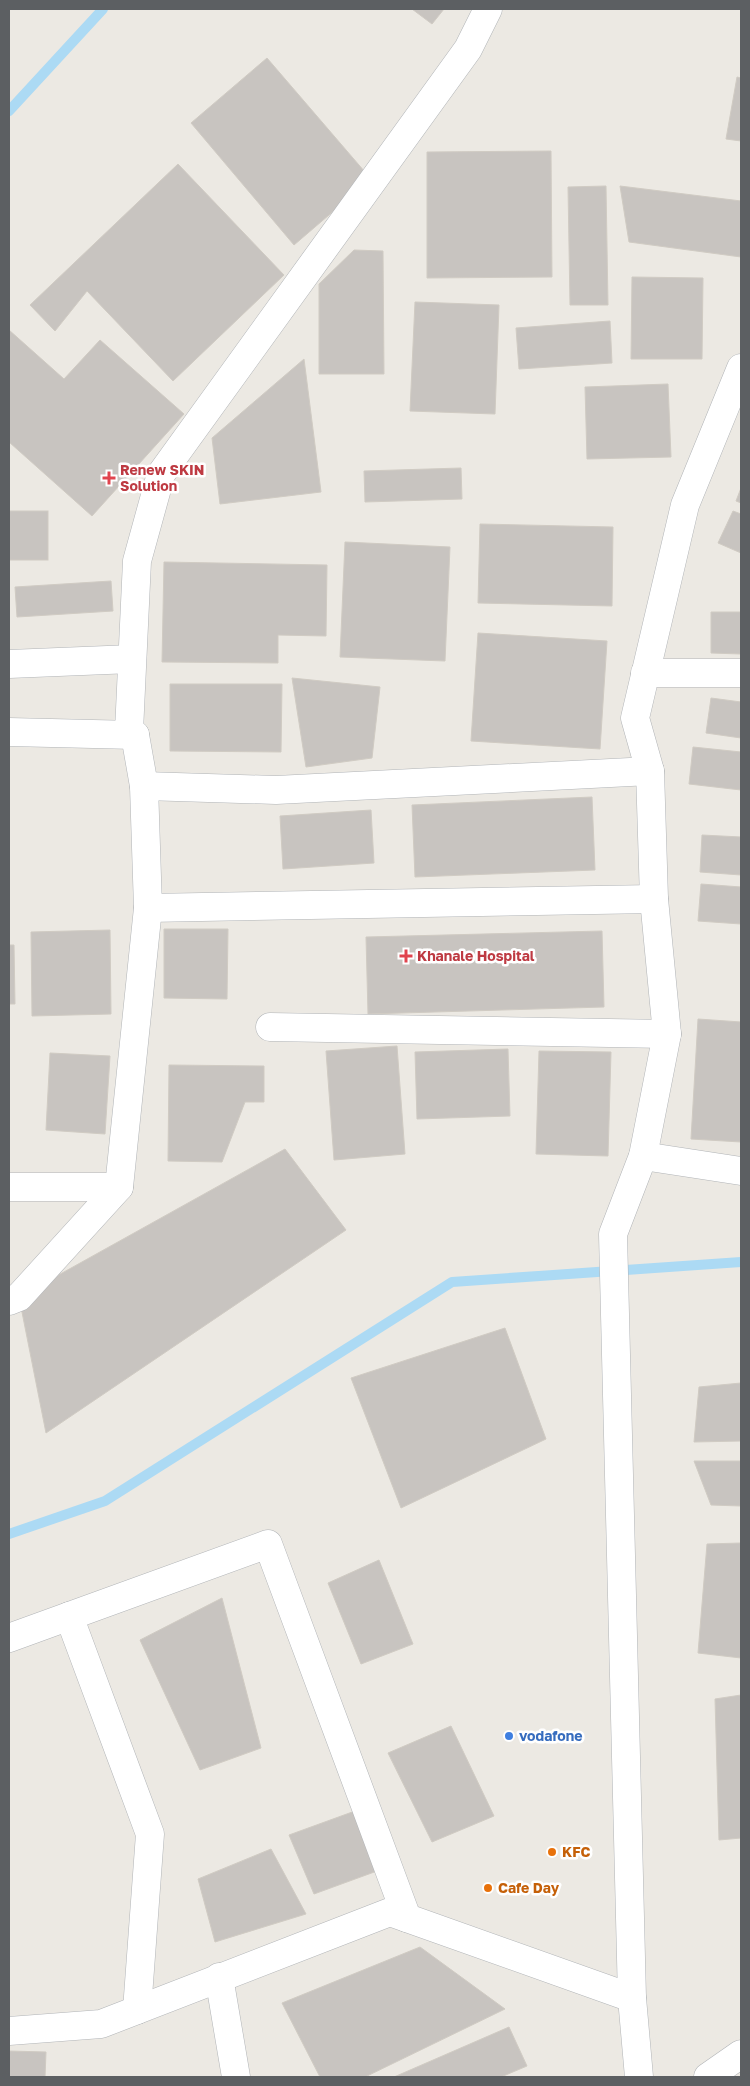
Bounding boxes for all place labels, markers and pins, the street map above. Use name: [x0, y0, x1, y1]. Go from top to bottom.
place label: Renew SKIN Solution: [120, 461, 205, 494]
marker: Renew SKIN Solution: [102, 471, 116, 485]
place label: Khanale Hospital: [417, 947, 535, 964]
marker: Khanale Hospital: [399, 949, 413, 963]
place label: vodafone: [519, 1727, 582, 1744]
marker: vodafone: [503, 1730, 515, 1742]
place label: KFC: [562, 1843, 590, 1860]
marker: KFC: [546, 1846, 558, 1858]
place label: Cafe Day: [498, 1879, 560, 1896]
marker: Cafe Day: [482, 1882, 494, 1894]

